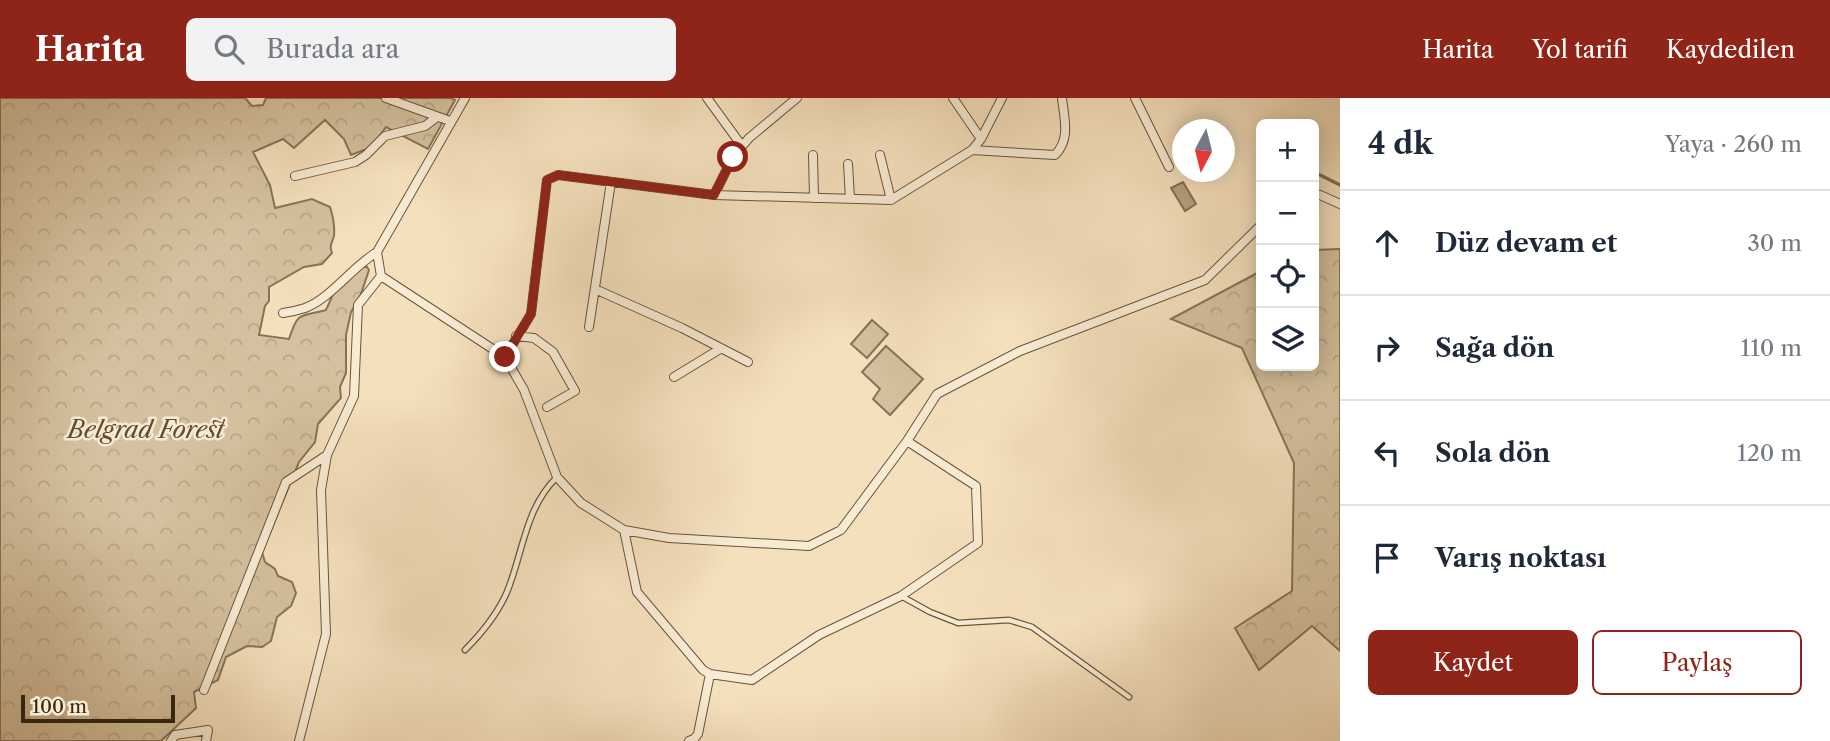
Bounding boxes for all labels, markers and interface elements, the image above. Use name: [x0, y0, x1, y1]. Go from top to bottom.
search box: [186, 18, 676, 81]
text: Harita: [35, 29, 144, 70]
icon: search: [210, 30, 248, 68]
text: Burada ara: [266, 33, 399, 65]
text: Harita: [1422, 35, 1494, 64]
text: Yol tarifi: [1532, 35, 1628, 64]
text: Kaydedilen: [1666, 35, 1795, 64]
north arrow: [1172, 119, 1235, 182]
map controls: [1256, 119, 1319, 371]
button: +: [1256, 119, 1319, 182]
text: 4 dk: [1368, 125, 1433, 162]
text: Yaya · 260 m: [1665, 130, 1802, 158]
route start: [717, 141, 748, 172]
button: −: [1256, 182, 1319, 245]
icon: ahead: [1368, 224, 1406, 262]
text: Düz devam et: [1435, 227, 1617, 259]
text: 30 m: [1747, 229, 1802, 257]
button: locate: [1256, 245, 1319, 308]
button: layers: [1256, 308, 1319, 371]
icon: right: [1368, 329, 1406, 367]
text: Sağa dön: [1435, 332, 1554, 364]
text: 110 m: [1741, 334, 1802, 362]
route end: [489, 341, 520, 372]
park label: Belgrad Forest: [65, 415, 226, 444]
icon: left: [1368, 434, 1406, 472]
text: Sola dön: [1435, 437, 1550, 469]
text: 120 m: [1737, 439, 1802, 467]
icon: arrive: [1368, 539, 1406, 577]
text: Varış noktası: [1435, 542, 1606, 574]
button: Kaydet: [1368, 630, 1578, 695]
button: Paylaş: [1592, 630, 1802, 695]
scale bar: [21, 692, 175, 724]
text: 100 m: [32, 695, 87, 718]

